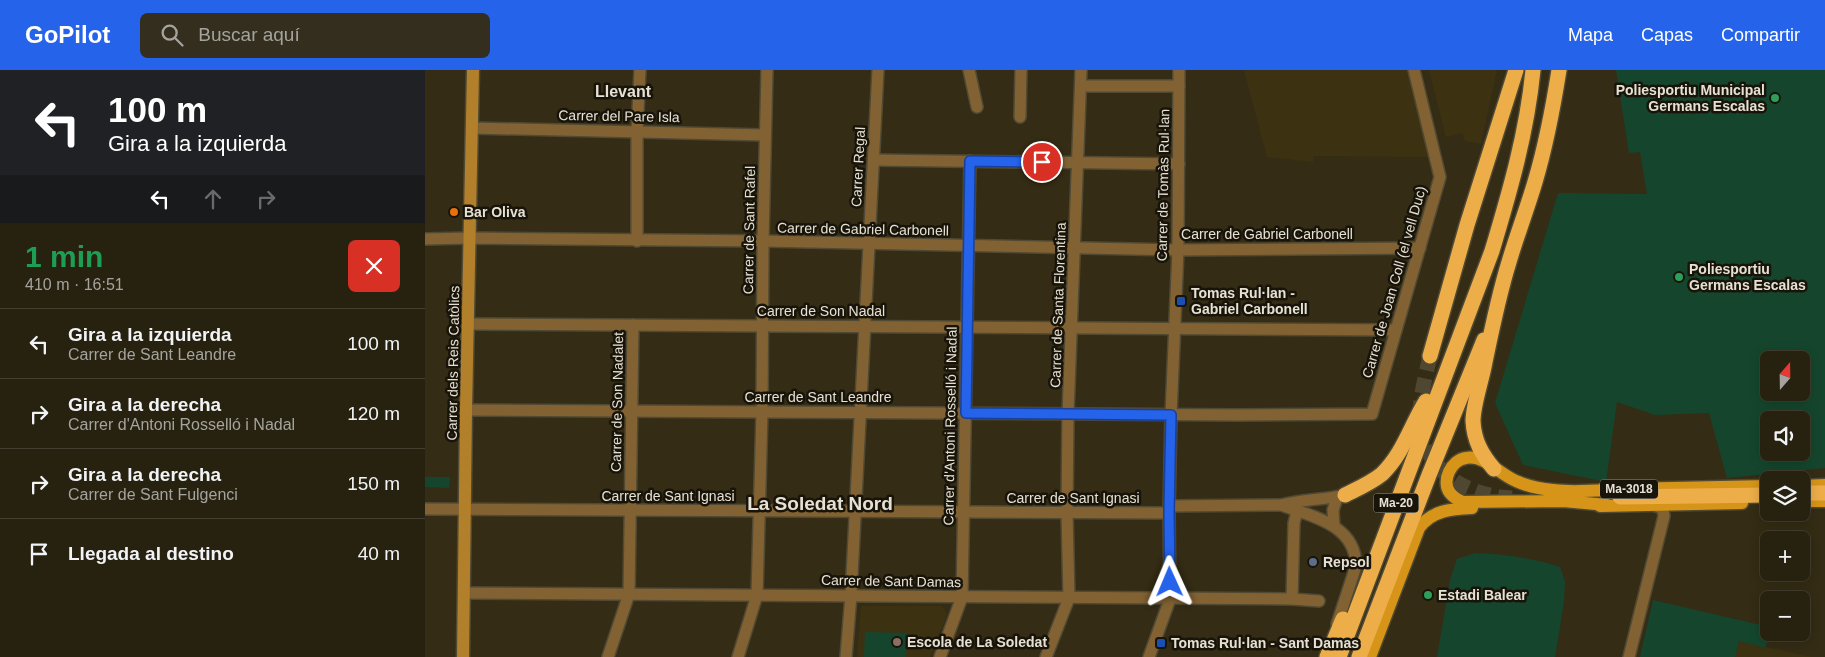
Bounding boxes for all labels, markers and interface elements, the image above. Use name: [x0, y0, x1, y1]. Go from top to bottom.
search box: [140, 13, 490, 58]
text: GoPilot: [25, 21, 110, 48]
icon: search: [158, 21, 186, 49]
text: Buscar aquí: [198, 24, 300, 45]
text: Mapa: [1568, 25, 1613, 45]
text: Capas: [1641, 25, 1693, 45]
text: Compartir: [1721, 25, 1800, 45]
place label: Poliesportiu Municipal Germans Escalas: [1616, 82, 1765, 114]
district label: Llevant: [595, 83, 652, 100]
icon: left: [25, 90, 90, 155]
text: 100 m: [108, 90, 207, 129]
marker: Poliesportiu Municipal Germans Escalas: [1769, 92, 1781, 104]
street label: Carrer del Pare Isla: [558, 107, 680, 125]
street label: Carrer de Tomàs Rul·lan: [1154, 109, 1172, 261]
street label: Carrer Regal: [848, 127, 868, 207]
text: Gira a la izquierda: [108, 131, 287, 156]
pin: [1021, 141, 1063, 183]
icon: arrive: [1028, 148, 1056, 176]
street label: Carrer de Sant Rafel: [740, 166, 758, 294]
street label: Carrer de Joan Coll (el vell Duc): [1359, 184, 1429, 380]
icon: left: [146, 185, 174, 213]
icon: ahead: [199, 185, 227, 213]
icon: right: [252, 185, 280, 213]
place label: Bar Oliva: [464, 204, 526, 220]
marker: Bar Oliva: [448, 206, 460, 218]
street label: Carrer de Gabriel Carbonell: [777, 220, 949, 238]
street label: Carrer de Santa Florentina: [1047, 222, 1069, 388]
street label: Carrer de Gabriel Carbonell: [1181, 226, 1353, 242]
text: 1 min: [25, 240, 103, 273]
button: close: [348, 240, 400, 292]
place label: Poliesportiu Germans Escalas: [1689, 261, 1806, 293]
marker: Poliesportiu Germans Escalas: [1673, 271, 1685, 283]
text: 410 m · 16:51: [25, 276, 124, 293]
street label: Carrer dels Reis Catòlics: [444, 285, 462, 441]
place label: Tomas Rul·lan - Gabriel Carbonell: [1191, 285, 1308, 317]
marker: Tomas Rul·lan - Gabriel Carbonell: [1175, 295, 1187, 307]
street label: Carrer de Son Nadal: [757, 303, 885, 319]
text: Gira a la izquierda: [68, 324, 232, 345]
street label: Carrer d'Antoni Rosselló i Nadal: [940, 326, 960, 526]
icon: left: [25, 330, 53, 358]
street label: Carrer de Son Nadalet: [608, 332, 626, 472]
text: 100 m: [347, 333, 400, 354]
text: Carrer de Sant Leandre: [68, 346, 236, 363]
north arrow: [1760, 351, 1810, 401]
map controls: [1760, 351, 1810, 641]
street label: Carrer de Sant Leandre: [744, 389, 892, 405]
text: Gira a la derecha: [68, 394, 221, 415]
icon: right: [25, 400, 53, 428]
text: 120 m: [347, 403, 400, 424]
button: sound: [1760, 411, 1810, 461]
text: Carrer d'Antoni Rosselló i Nadal: [68, 416, 295, 433]
text: Gira a la derecha: [68, 464, 221, 485]
icon: right: [25, 470, 53, 498]
button: layers: [1760, 471, 1810, 521]
text: 150 m: [347, 473, 400, 494]
road number: Ma-3018: [1600, 479, 1658, 498]
text: Carrer de Sant Fulgenci: [68, 486, 238, 503]
street label: Carrer de Sant Ignasi: [601, 488, 735, 504]
street label: Carrer de Sant Ignasi: [1006, 490, 1140, 506]
district label: La Soledat Nord: [747, 493, 893, 514]
road number: Ma-20: [1373, 493, 1419, 512]
button: +: [1760, 531, 1810, 581]
icon: arrive: [25, 540, 53, 568]
text: Llegada al destino: [68, 543, 234, 564]
text: 40 m: [358, 543, 400, 564]
place label: Repsol: [1323, 554, 1370, 570]
position arrow: [1143, 555, 1195, 607]
marker: Repsol: [1307, 556, 1319, 568]
street label: Carrer de Sant Damas: [821, 572, 961, 590]
place label: Estadi Balear: [1438, 587, 1527, 603]
marker: Estadi Balear: [1422, 589, 1434, 601]
button: −: [1760, 591, 1810, 641]
place label: Escola de La Soledat: [907, 634, 1047, 650]
place label: Tomas Rul·lan - Sant Damas: [1171, 635, 1359, 651]
marker: Escola de La Soledat: [891, 636, 903, 648]
marker: Tomas Rul·lan - Sant Damas: [1155, 637, 1167, 649]

